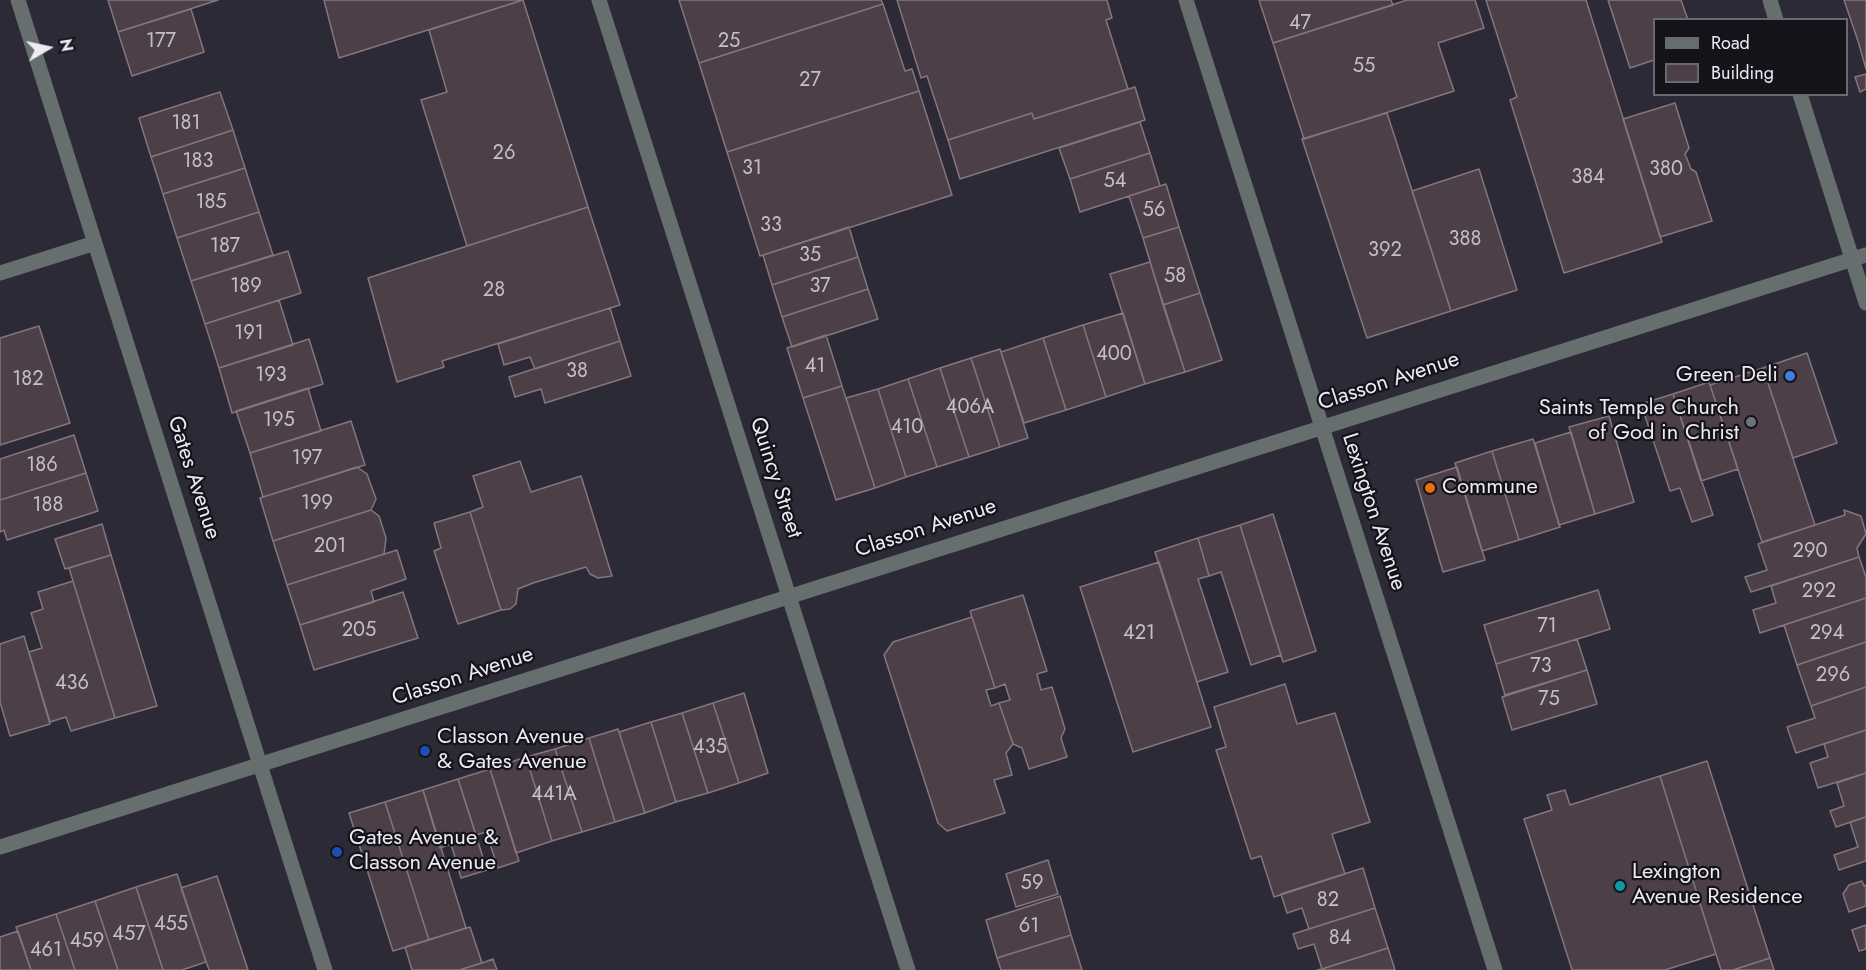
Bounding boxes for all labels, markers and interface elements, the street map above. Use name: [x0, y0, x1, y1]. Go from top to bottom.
house number: 47: [1289, 12, 1311, 36]
north arrow: [18, 18, 78, 78]
legend: [1653, 18, 1848, 96]
house number: 177: [146, 30, 176, 54]
house number: 25: [718, 30, 740, 54]
text: Road: [1711, 30, 1750, 56]
text: N: [54, 37, 79, 53]
house number: 55: [1353, 55, 1375, 79]
text: Building: [1711, 60, 1774, 86]
house number: 27: [799, 69, 821, 93]
house number: 181: [172, 112, 200, 136]
house number: 26: [493, 142, 515, 166]
house number: 183: [183, 150, 213, 174]
house number: 31: [742, 157, 762, 181]
house number: 380: [1649, 158, 1683, 182]
house number: 384: [1571, 166, 1605, 190]
house number: 54: [1104, 170, 1126, 194]
house number: 185: [195, 191, 227, 215]
house number: 56: [1143, 199, 1165, 223]
house number: 33: [760, 214, 782, 238]
house number: 388: [1449, 228, 1481, 252]
house number: 187: [210, 235, 240, 259]
house number: 392: [1368, 239, 1402, 263]
house number: 35: [799, 244, 821, 268]
house number: 58: [1164, 265, 1186, 289]
house number: 189: [230, 275, 262, 299]
house number: 37: [809, 275, 831, 299]
house number: 28: [483, 279, 505, 303]
house number: 191: [234, 322, 264, 346]
house number: 400: [1096, 343, 1132, 367]
street label: Classon Avenue: [1315, 347, 1463, 417]
house number: 41: [805, 355, 825, 379]
house number: 38: [566, 360, 588, 384]
place label: Green Deli: [1676, 363, 1778, 389]
house number: 193: [255, 364, 287, 388]
house number: 182: [12, 368, 44, 392]
marker: Green Deli: [1783, 369, 1797, 383]
house number: 406A: [946, 396, 994, 420]
place label: Saints Temple Church of God in Christ: [1539, 396, 1739, 448]
house number: 195: [263, 409, 295, 433]
street label: Gates Avenue: [161, 413, 225, 543]
street label: Quincy Street: [743, 414, 807, 542]
marker: Saints Temple Church of God in Christ: [1744, 415, 1758, 429]
house number: 410: [891, 416, 923, 440]
street label: Lexington Avenue: [1335, 430, 1411, 594]
house number: 197: [292, 447, 322, 471]
house number: 186: [26, 454, 58, 478]
place label: Commune: [1442, 475, 1538, 501]
marker: Commune: [1423, 481, 1437, 495]
house number: 199: [301, 492, 333, 516]
house number: 188: [33, 494, 63, 518]
street label: Classon Avenue: [852, 494, 1000, 564]
house number: 201: [314, 535, 346, 559]
house number: 290: [1793, 540, 1827, 564]
house number: 292: [1802, 580, 1836, 604]
house number: 71: [1537, 615, 1557, 639]
house number: 205: [342, 619, 376, 643]
house number: 421: [1123, 622, 1155, 646]
house number: 294: [1810, 622, 1844, 646]
street label: Classon Avenue: [389, 642, 537, 712]
house number: 73: [1530, 655, 1552, 679]
house number: 296: [1816, 664, 1850, 688]
house number: 436: [55, 672, 89, 696]
house number: 75: [1538, 688, 1560, 712]
place label: Classon Avenue & Gates Avenue: [437, 725, 587, 776]
house number: 435: [693, 736, 727, 760]
marker: Classon Avenue & Gates Avenue: [418, 744, 432, 758]
house number: 441A: [531, 783, 577, 807]
place label: Gates Avenue & Classon Avenue: [349, 826, 499, 878]
marker: Gates Avenue & Classon Avenue: [330, 845, 344, 859]
place label: Lexington Avenue Residence: [1632, 860, 1803, 912]
house number: 59: [1021, 872, 1043, 896]
marker: Lexington Avenue Residence: [1613, 879, 1627, 893]
house number: 82: [1317, 889, 1339, 913]
house number: 455: [154, 913, 188, 937]
house number: 61: [1019, 915, 1039, 939]
house number: 457: [112, 923, 146, 947]
house number: 84: [1329, 927, 1351, 951]
house number: 459: [70, 930, 104, 954]
house number: 461: [30, 939, 62, 963]

